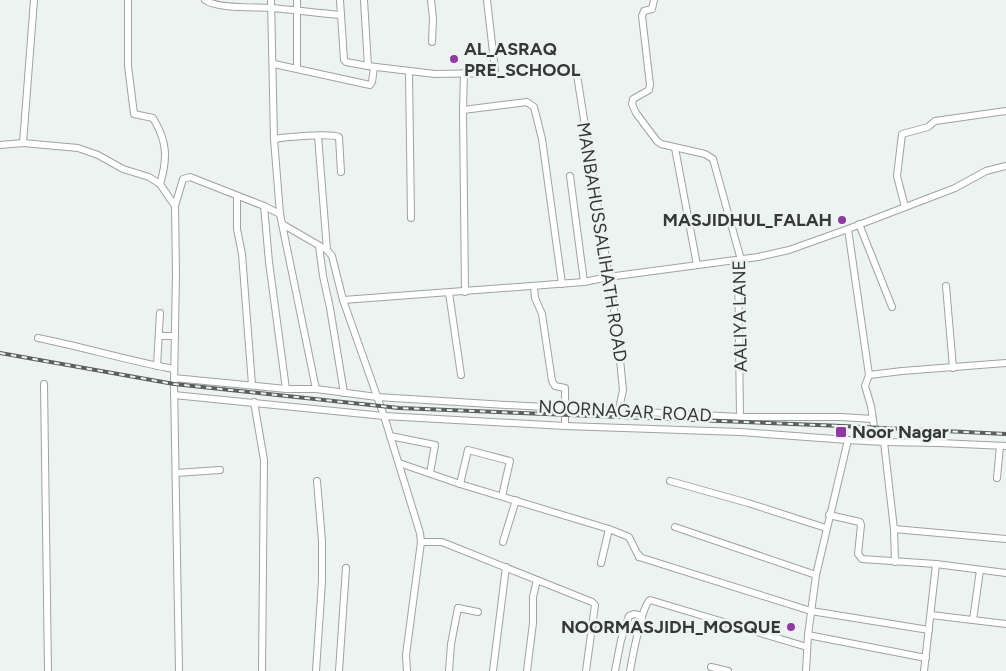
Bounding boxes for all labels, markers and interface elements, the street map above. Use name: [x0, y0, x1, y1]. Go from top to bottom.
place label: AL_ASRAQ PRE_SCHOOL: [464, 38, 581, 81]
marker: AL_ASRAQ PRE_SCHOOL: [448, 53, 460, 65]
street label: MANBAHUSSALIHATH ROAD: [572, 121, 632, 363]
place label: MASJIDHUL_FALAH: [663, 209, 832, 231]
marker: MASJIDHUL_FALAH: [836, 214, 848, 226]
street label: AALIYA LANE: [728, 260, 752, 372]
street label: NOORNAGAR_ROAD: [538, 395, 712, 427]
place label: Noor Nagar: [852, 421, 949, 443]
marker: Noor Nagar: [834, 425, 848, 439]
place label: NOORMASJIDH_MOSQUE: [561, 616, 781, 638]
marker: NOORMASJIDH_MOSQUE: [785, 621, 797, 633]

